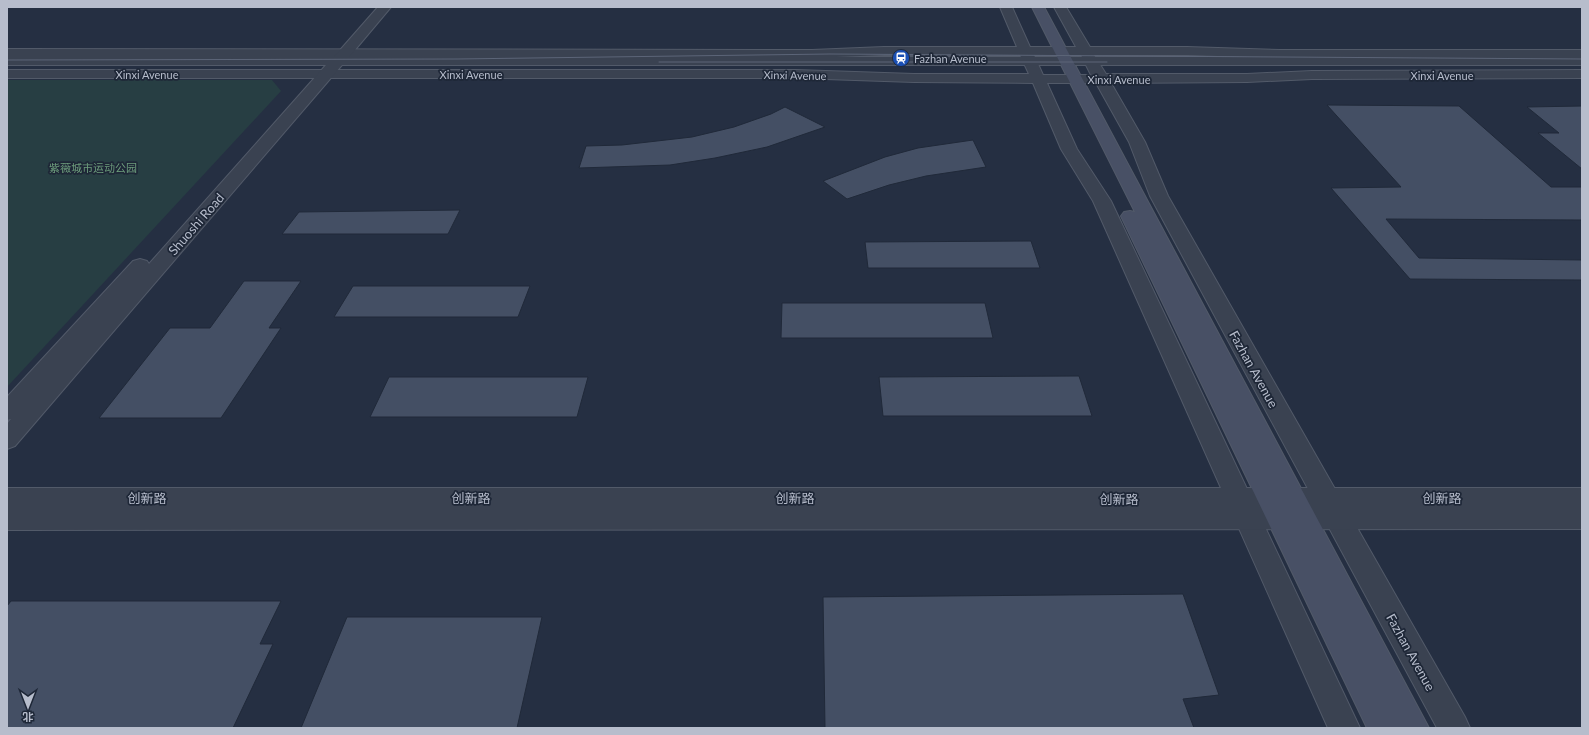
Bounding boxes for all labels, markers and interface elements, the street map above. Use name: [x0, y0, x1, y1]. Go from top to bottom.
station icon: Fazhan Avenue: [891, 48, 911, 68]
place label: Fazhan Avenue: [914, 52, 987, 65]
street label: Xinxi Avenue: [116, 68, 179, 81]
street label: Xinxi Avenue: [440, 68, 503, 81]
street label: Xinxi Avenue: [763, 68, 827, 82]
street label: Xinxi Avenue: [1411, 69, 1474, 82]
street label: Xinxi Avenue: [1088, 73, 1151, 86]
park label: 紫薇城市运动公园: [49, 161, 137, 174]
street label: Shuoshi Road: [165, 190, 227, 258]
street label: Fazhan Avenue: [1226, 328, 1282, 410]
street label: 创新路: [127, 490, 167, 506]
street label: 创新路: [451, 490, 491, 506]
street label: 创新路: [775, 490, 815, 506]
street label: 创新路: [1422, 490, 1462, 506]
street label: 创新路: [1099, 491, 1139, 507]
street label: Fazhan Avenue: [1383, 611, 1439, 693]
north arrow: [8, 687, 48, 727]
text: 北: [23, 711, 34, 724]

